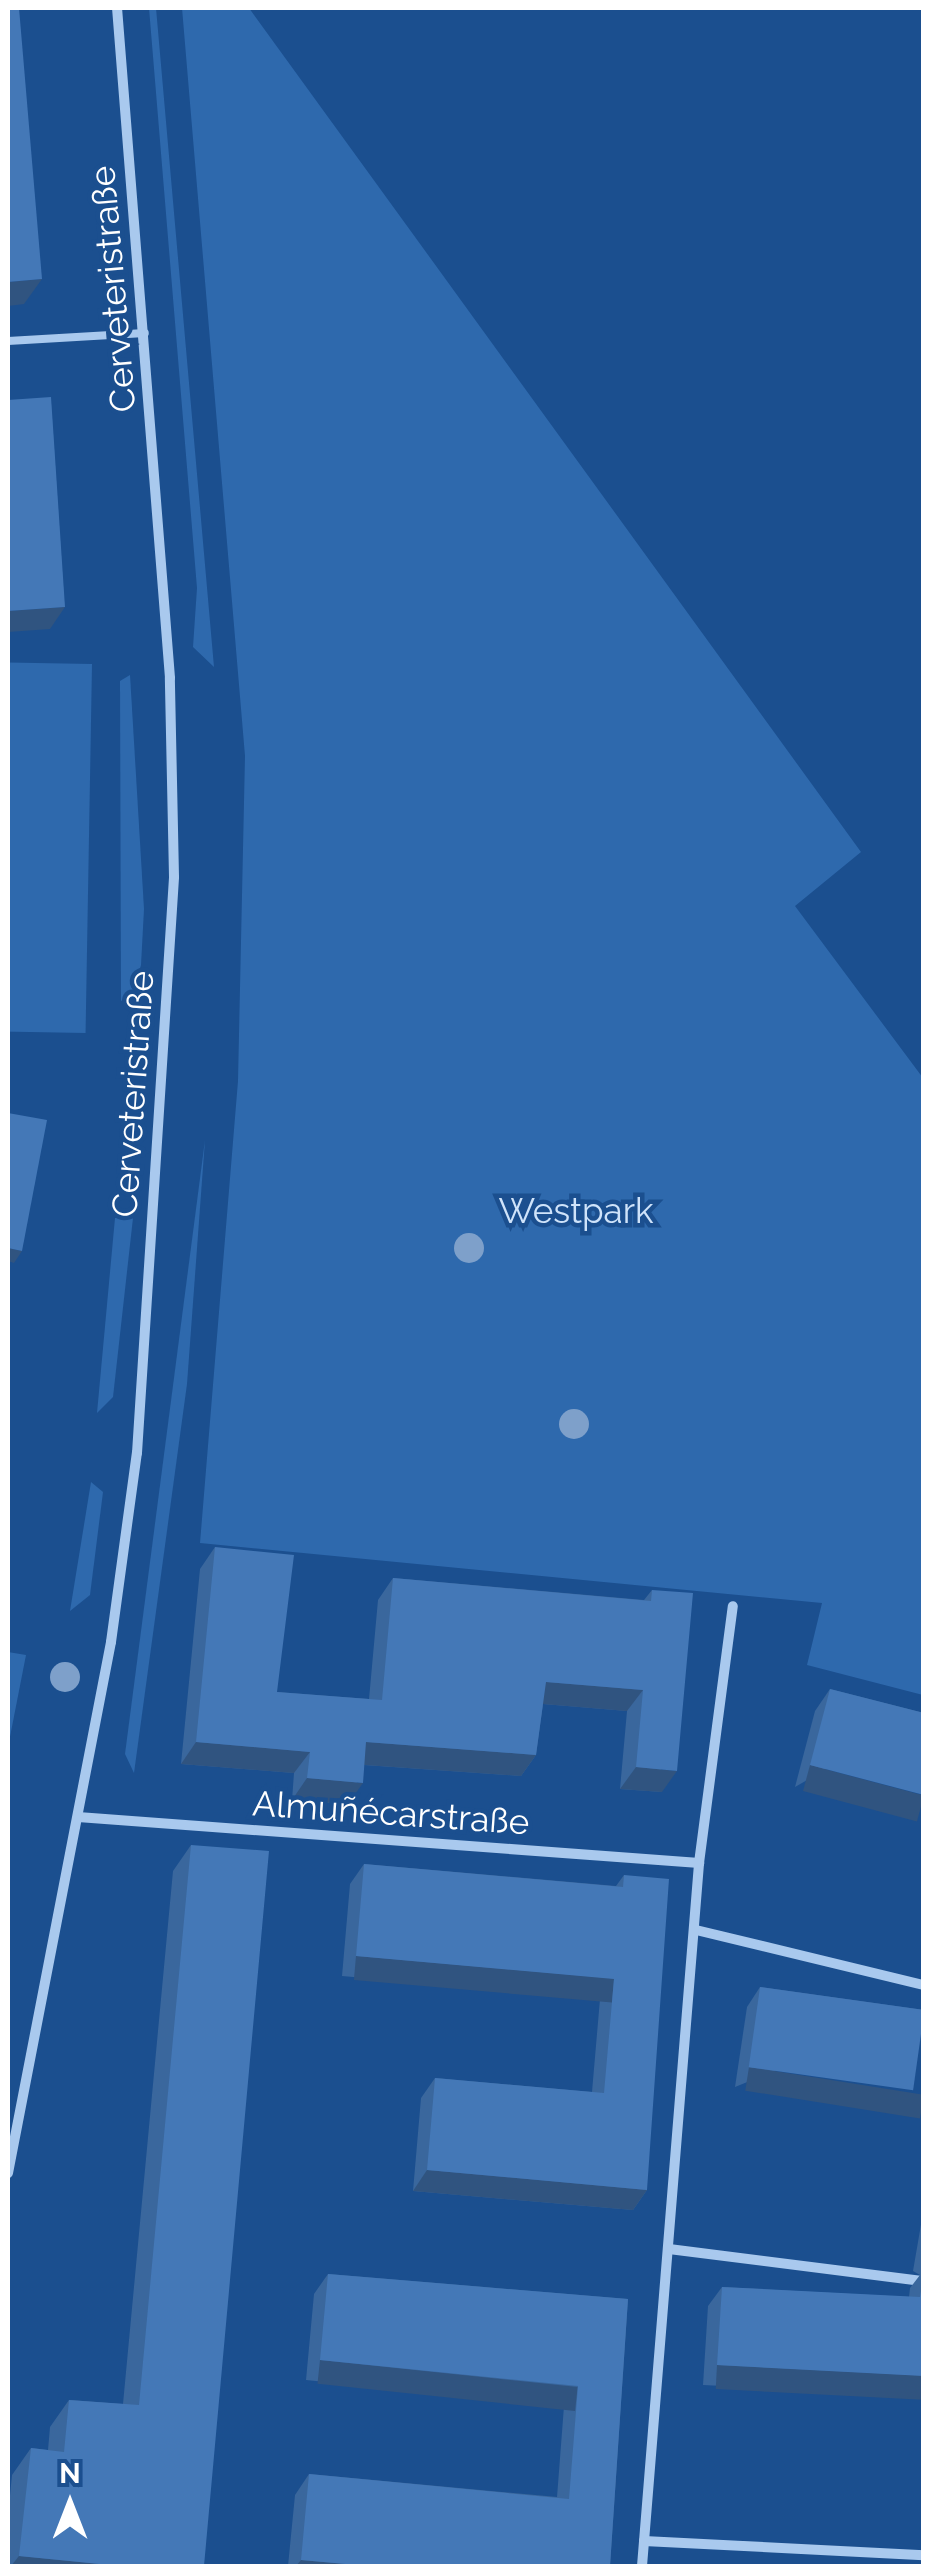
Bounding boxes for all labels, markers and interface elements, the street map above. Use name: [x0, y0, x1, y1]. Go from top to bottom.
street label: Cerveteristraße: [81, 164, 145, 414]
street label: Cerveteristraße: [103, 969, 163, 1219]
park label: Westpark: [499, 1190, 653, 1232]
street label: Almuñécarstraße: [251, 1782, 531, 1844]
north arrow: [20, 2454, 120, 2554]
text: N: [59, 2457, 81, 2490]

